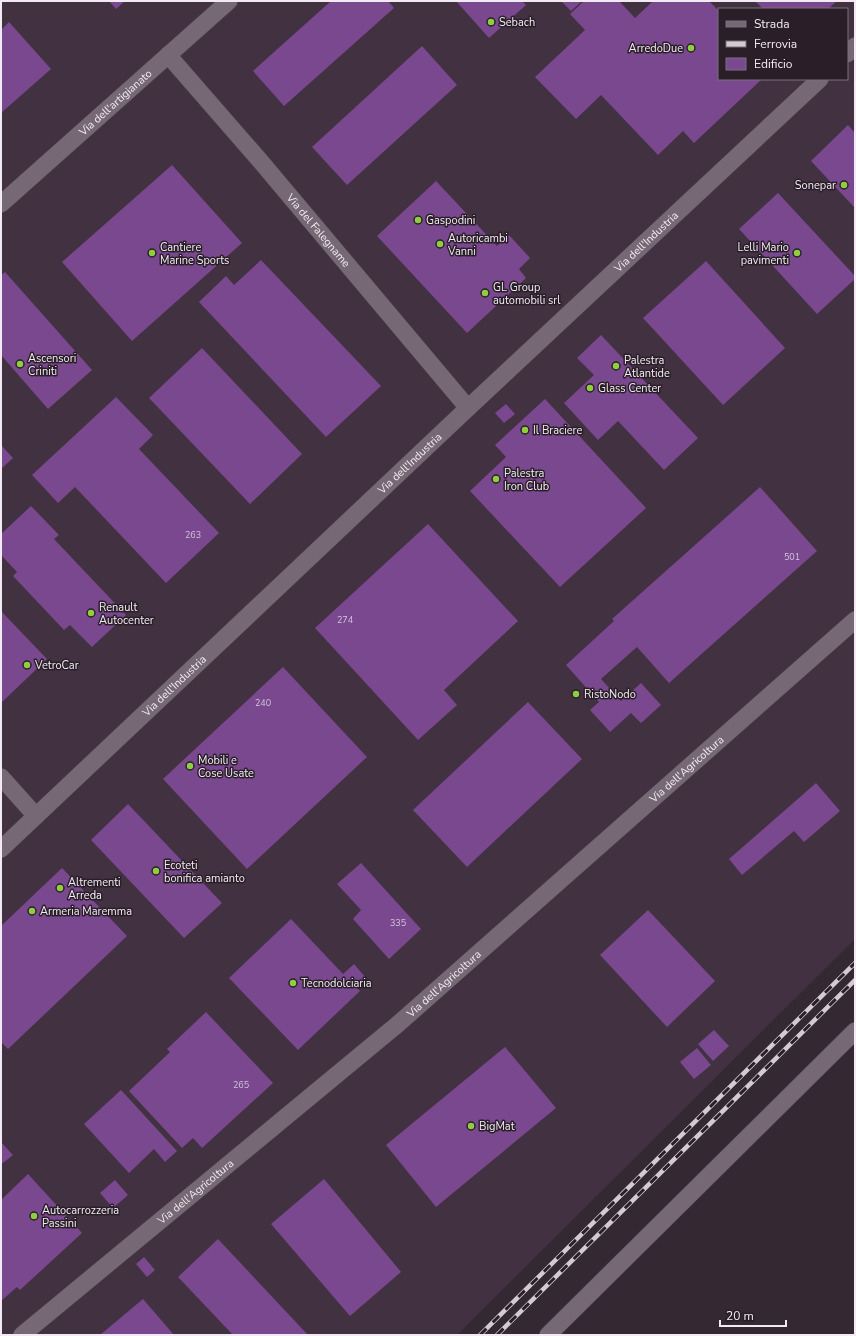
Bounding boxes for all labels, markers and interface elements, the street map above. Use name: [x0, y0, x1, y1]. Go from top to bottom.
legend: [718, 8, 848, 80]
place label: Sebach: [499, 15, 535, 30]
text: Strada: [754, 16, 790, 32]
marker: Sebach: [486, 17, 496, 27]
text: Ferrovia: [754, 36, 797, 52]
place label: ArredoDue: [629, 41, 683, 56]
marker: ArredoDue: [686, 43, 696, 53]
text: Edificio: [754, 56, 793, 72]
street label: Via dell'artigianato: [75, 66, 155, 140]
place label: Sonepar: [795, 178, 836, 193]
marker: Sonepar: [839, 180, 849, 190]
street label: Via del Falegname: [282, 190, 353, 271]
street label: Via dell'Industria: [610, 208, 682, 276]
place label: Gaspodini: [426, 213, 475, 228]
marker: Gaspodini: [413, 215, 423, 225]
place label: Autoricambi Vanni: [447, 231, 508, 259]
marker: Autoricambi Vanni: [435, 239, 445, 249]
place label: Cantiere Marine Sports: [160, 240, 229, 268]
place label: Lelli Mario pavimenti: [737, 240, 789, 268]
marker: Cantiere Marine Sports: [147, 248, 157, 258]
marker: Lelli Mario pavimenti: [792, 248, 802, 258]
place label: GL Group automobili srl: [493, 280, 561, 308]
marker: GL Group automobili srl: [480, 288, 490, 298]
place label: Ascensori Criniti: [28, 351, 76, 379]
place label: Palestra Atlantide: [624, 353, 670, 381]
marker: Ascensori Criniti: [15, 359, 25, 369]
marker: Palestra Atlantide: [611, 361, 621, 371]
place label: Glass Center: [598, 381, 661, 396]
marker: Glass Center: [585, 383, 595, 393]
place label: Il Braciere: [533, 423, 582, 438]
marker: Il Braciere: [520, 425, 530, 435]
street label: Via dell'Industria: [374, 430, 445, 498]
place label: Palestra Iron Club: [504, 466, 549, 494]
marker: Palestra Iron Club: [491, 474, 501, 484]
house number: 263: [185, 529, 201, 541]
house number: 501: [784, 551, 800, 563]
place label: Renault Autocenter: [99, 600, 154, 628]
marker: Renault Autocenter: [86, 608, 96, 618]
house number: 274: [337, 614, 354, 626]
street label: Via dell'Industria: [138, 652, 210, 721]
place label: VetroCar: [34, 658, 79, 673]
marker: VetroCar: [22, 660, 32, 670]
place label: RistoNodo: [584, 687, 636, 702]
marker: RistoNodo: [571, 689, 581, 699]
house number: 240: [255, 697, 271, 709]
street label: Via dell'Agricoltura: [646, 732, 727, 807]
place label: Mobili e Cose Usate: [198, 753, 254, 781]
marker: Mobili e Cose Usate: [185, 761, 195, 771]
place label: Ecoteti bonifica amianto: [164, 858, 245, 886]
marker: Ecoteti bonifica amianto: [151, 866, 161, 876]
place label: Altrementi Arreda: [68, 875, 121, 903]
marker: Altrementi Arreda: [55, 883, 65, 893]
place label: Armeria Maremma: [40, 904, 132, 919]
marker: Armeria Maremma: [27, 906, 37, 916]
house number: 335: [390, 917, 406, 929]
street label: Via dell'Agricoltura: [403, 947, 485, 1022]
place label: Tecnodolciaria: [301, 976, 372, 991]
marker: Tecnodolciaria: [288, 978, 298, 988]
house number: 265: [233, 1079, 249, 1091]
place label: BigMat: [479, 1119, 515, 1134]
marker: BigMat: [466, 1121, 476, 1131]
street label: Via dell'Agricoltura: [154, 1156, 237, 1229]
place label: Autocarrozzeria Passini: [42, 1203, 119, 1231]
marker: Autocarrozzeria Passini: [29, 1211, 39, 1221]
scale bar: [720, 1302, 786, 1328]
text: 20 m: [726, 1308, 754, 1324]

